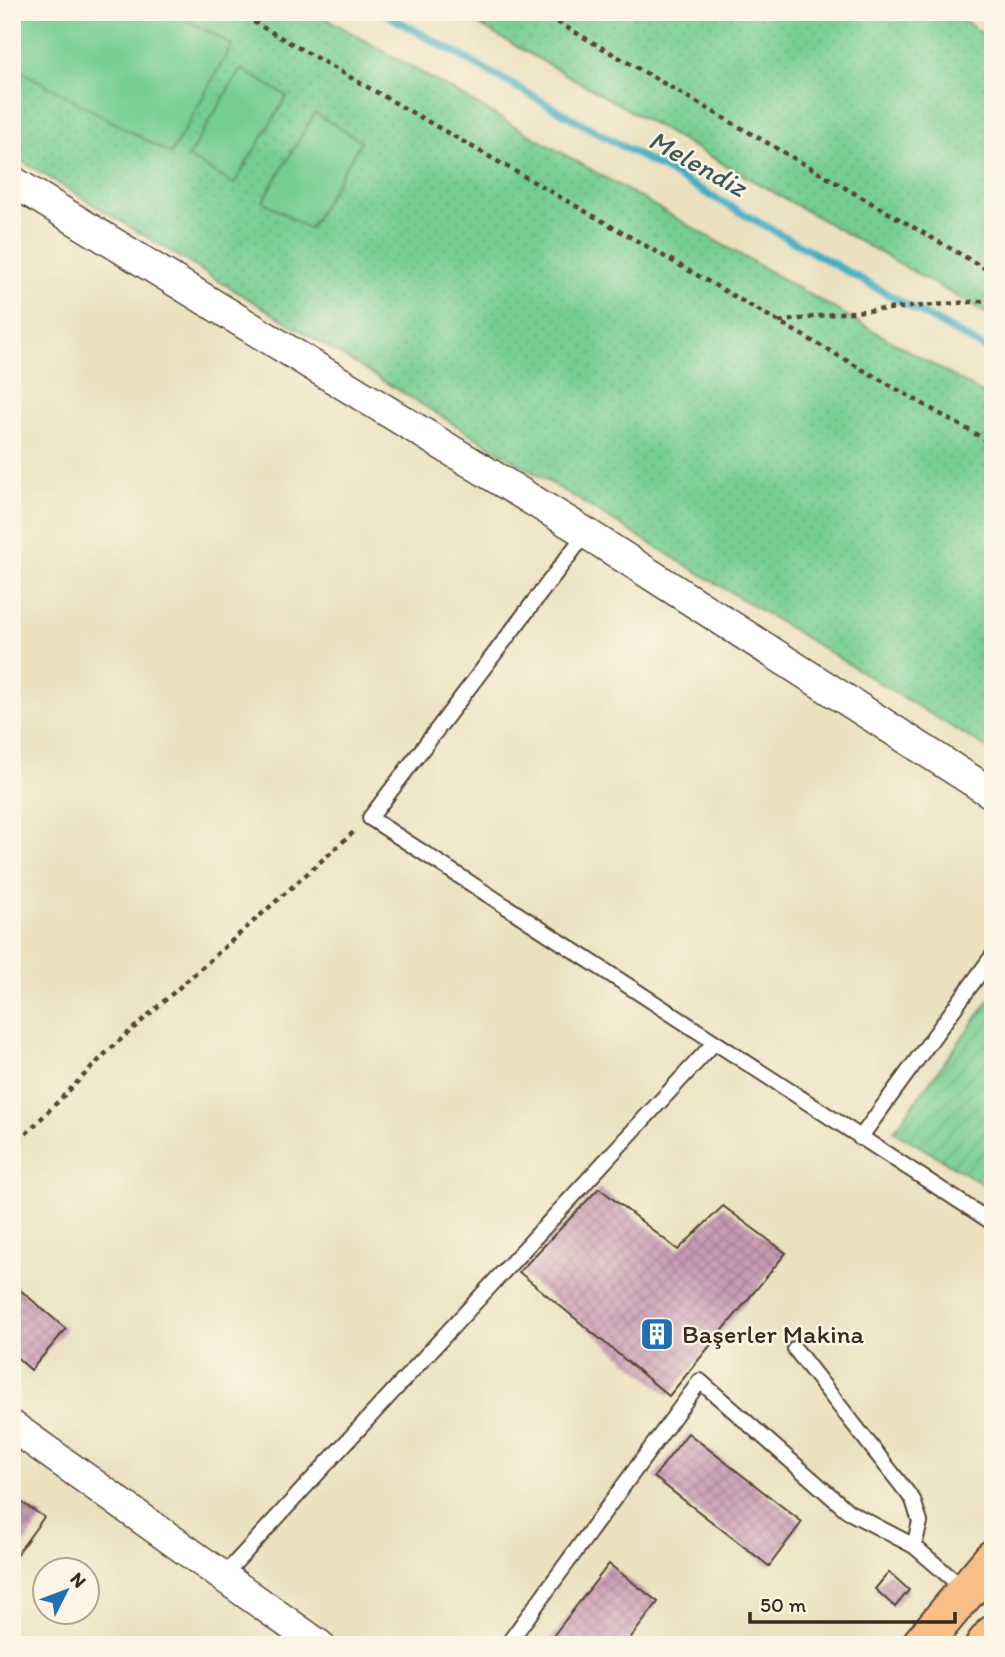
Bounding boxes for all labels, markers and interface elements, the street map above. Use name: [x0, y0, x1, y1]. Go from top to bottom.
water label: Melendiz: [643, 122, 755, 205]
building icon: Başerler Makina: [638, 1315, 676, 1353]
place label: Başerler Makina: [682, 1318, 865, 1350]
north arrow: [32, 1556, 102, 1626]
text: N: [65, 1567, 91, 1592]
scale bar: [750, 1580, 954, 1624]
text: 50 m: [760, 1592, 807, 1617]

